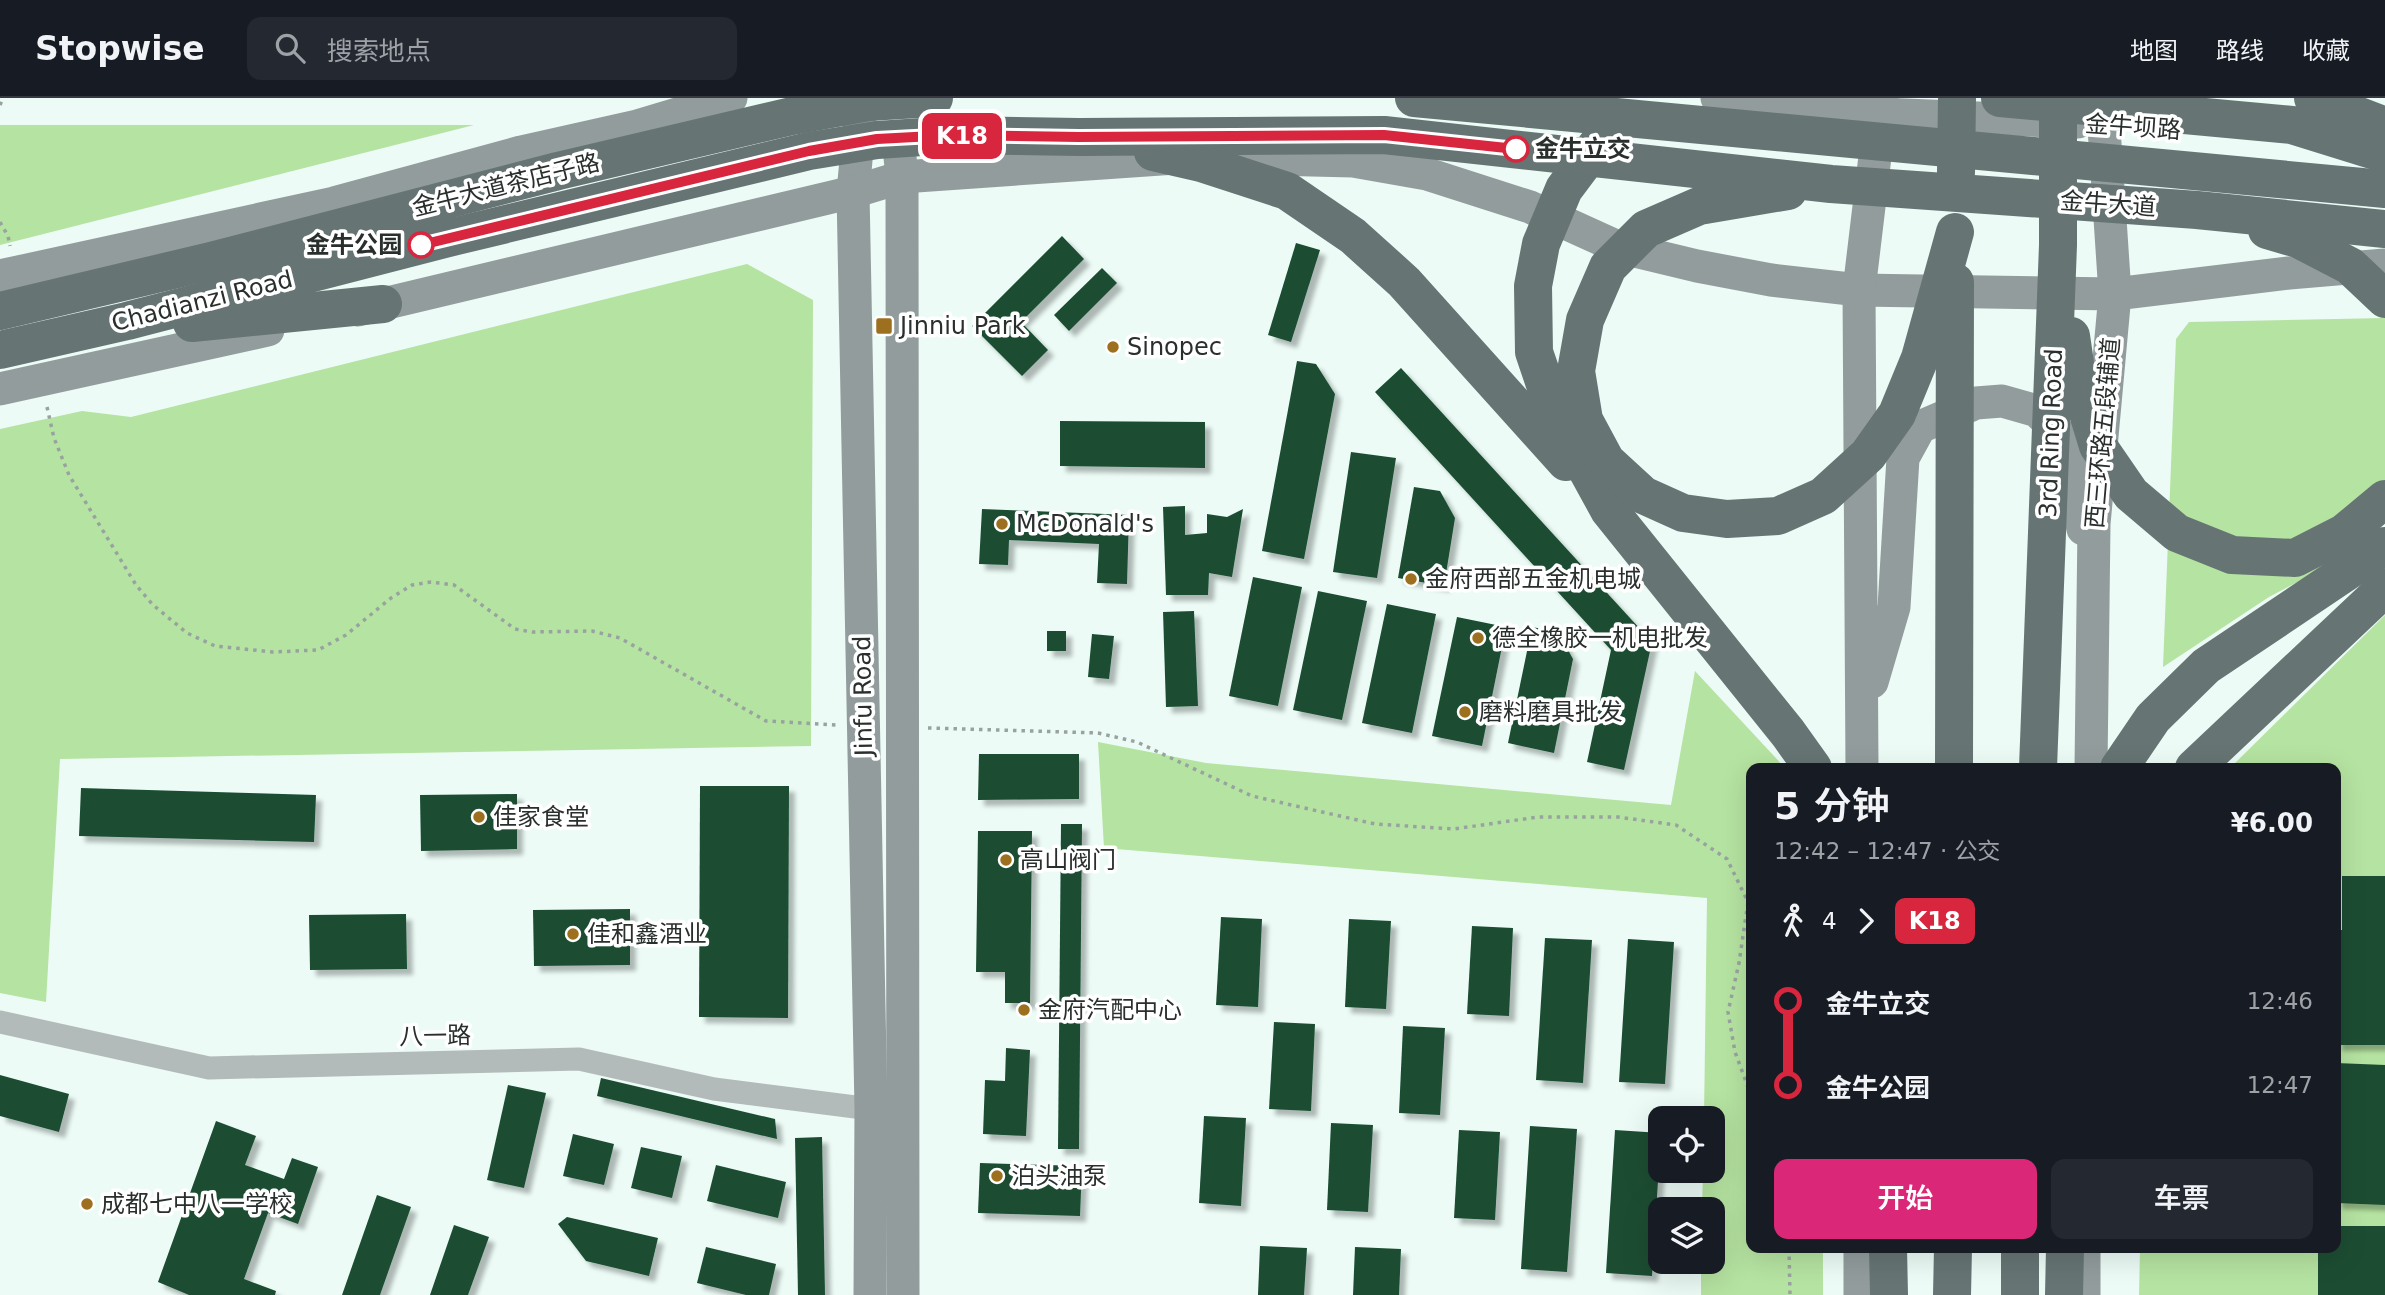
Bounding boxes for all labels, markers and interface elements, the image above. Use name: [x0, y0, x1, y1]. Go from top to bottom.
search box: [247, 17, 737, 80]
text: Stopwise: [35, 29, 205, 68]
icon: search: [271, 29, 309, 67]
text: 搜索地点: [327, 36, 431, 66]
text: 地图: [2130, 37, 2178, 65]
text: 路线: [2216, 37, 2264, 65]
text: 收藏: [2302, 37, 2350, 65]
street label: 金牛坝路: [2084, 110, 2182, 144]
line badge: K18: [922, 113, 1002, 159]
text: K18: [936, 122, 988, 150]
place label: 金牛立交: [1535, 135, 1631, 163]
marker: 金牛立交: [1503, 136, 1529, 162]
street label: 金牛大道茶店子路: [409, 148, 603, 222]
street label: 金牛大道: [2059, 187, 2157, 221]
place label: 金牛公园: [306, 231, 402, 259]
marker: 金牛公园: [408, 232, 434, 258]
street label: Chadianzi Road: [109, 265, 295, 337]
place label: Jinniu Park: [898, 312, 1026, 340]
marker: Jinniu Park: [874, 316, 894, 336]
place label: Sinopec: [1127, 333, 1222, 361]
street label: 西三环路五段辅道: [2081, 336, 2125, 530]
marker: Sinopec: [1105, 339, 1121, 355]
street label: 3rd Ring Road: [2034, 348, 2068, 518]
place label: McDonald's: [1016, 510, 1154, 538]
marker: McDonald's: [994, 516, 1010, 532]
place label: 金府西部五金机电城: [1425, 565, 1641, 593]
marker: 金府西部五金机电城: [1403, 571, 1419, 587]
place label: 德全橡胶一机电批发: [1492, 624, 1708, 652]
marker: 德全橡胶一机电批发: [1470, 630, 1486, 646]
street label: Jinfu Road: [848, 636, 878, 758]
place label: 磨料磨具批发: [1479, 698, 1623, 726]
marker: 磨料磨具批发: [1457, 704, 1473, 720]
text: 5 分钟: [1774, 784, 1890, 828]
place label: 佳家食堂: [493, 803, 589, 831]
text: ¥6.00: [2231, 808, 2313, 838]
marker: 佳家食堂: [471, 809, 487, 825]
text: 12:42 – 12:47 · 公交: [1774, 838, 2001, 864]
place label: 高山阀门: [1020, 846, 1116, 874]
marker: 高山阀门: [998, 852, 1014, 868]
icon: walk: [1774, 902, 1812, 940]
icon: forward: [1847, 902, 1885, 940]
text: K18: [1909, 907, 1961, 935]
text: 4: [1822, 908, 1837, 934]
place label: 佳和鑫酒业: [587, 920, 707, 948]
marker: 佳和鑫酒业: [565, 926, 581, 942]
text: 12:46: [2247, 988, 2313, 1014]
text: 金牛立交: [1826, 989, 1930, 1019]
place label: 金府汽配中心: [1038, 996, 1182, 1024]
marker: 金府汽配中心: [1016, 1002, 1032, 1018]
street label: 八一路: [399, 1021, 471, 1051]
text: 12:47: [2247, 1072, 2313, 1098]
text: 金牛公园: [1826, 1073, 1930, 1103]
map controls: [1648, 1106, 1725, 1274]
button: locate: [1648, 1106, 1725, 1183]
button: 开始: [1774, 1159, 2037, 1239]
button: 车票: [2051, 1159, 2313, 1239]
place label: 泊头油泵: [1011, 1162, 1107, 1190]
marker: 泊头油泵: [989, 1168, 1005, 1184]
place label: 成都七中八一学校: [101, 1190, 293, 1218]
marker: 成都七中八一学校: [79, 1196, 95, 1212]
button: layers: [1648, 1197, 1725, 1274]

